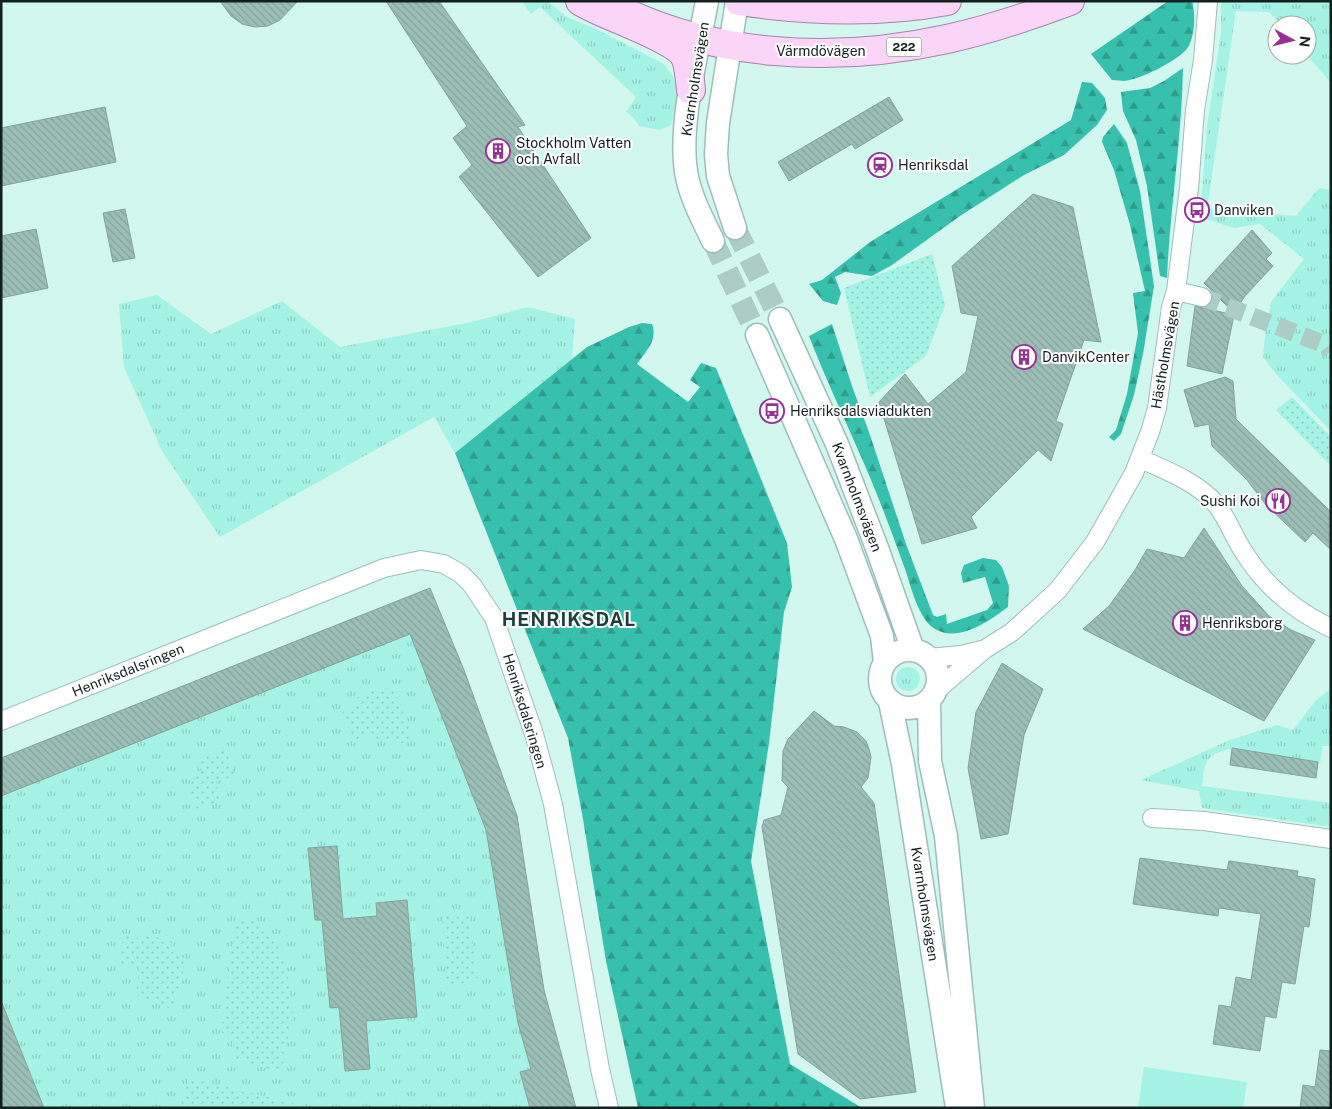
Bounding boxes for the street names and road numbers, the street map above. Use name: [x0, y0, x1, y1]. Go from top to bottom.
street label: Kvarnholmsvägen: [678, 21, 712, 137]
road number: 222: [886, 38, 922, 56]
street label: Värmdövägen: [776, 43, 866, 59]
street label: Hästholmsvägen: [1148, 300, 1182, 410]
street label: Kvarnholmsvägen: [829, 440, 885, 554]
street label: Henriksdalsringen: [70, 640, 186, 700]
street label: Henriksdalsringen: [500, 652, 550, 770]
street label: Kvarnholmsvägen: [908, 846, 942, 962]

